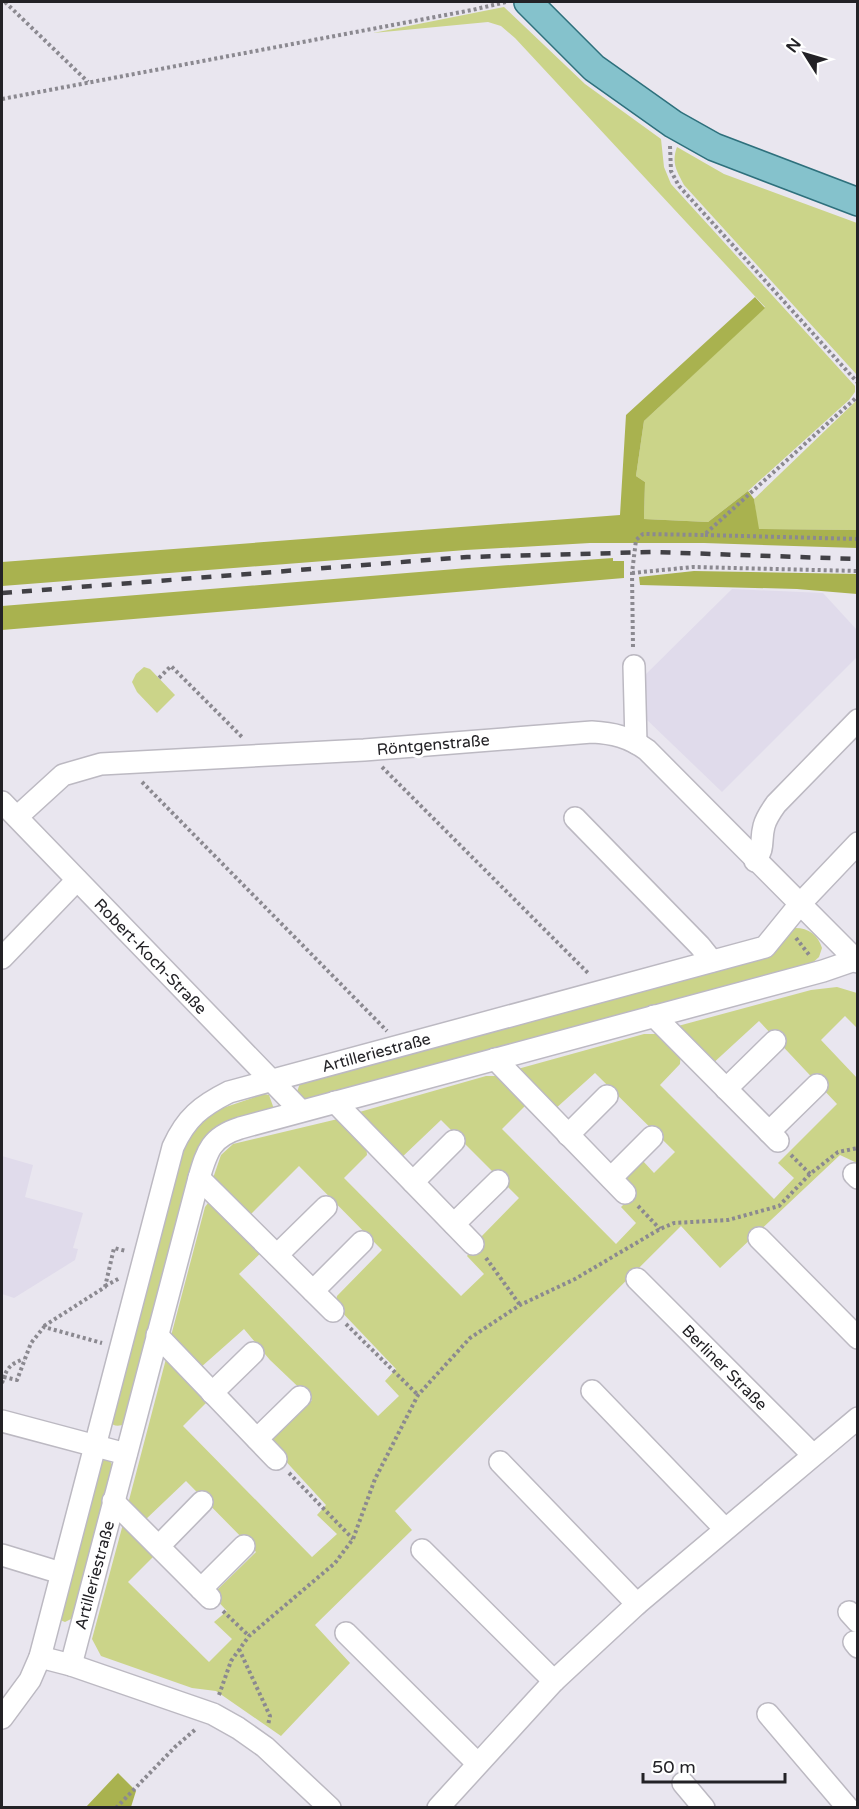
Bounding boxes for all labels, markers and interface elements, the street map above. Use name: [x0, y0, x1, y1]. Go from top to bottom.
north arrow: [775, 24, 835, 84]
text: N: [782, 34, 806, 57]
street label: Röntgenstraße: [376, 730, 490, 760]
street label: Robert-Koch-Straße: [90, 895, 211, 1019]
street label: Artilleriestraße: [320, 1029, 433, 1077]
street label: Berliner Straße: [677, 1321, 771, 1415]
street label: Artilleriestraße: [71, 1519, 119, 1632]
scale bar: [643, 1746, 786, 1784]
text: 50 m: [652, 1756, 696, 1778]

